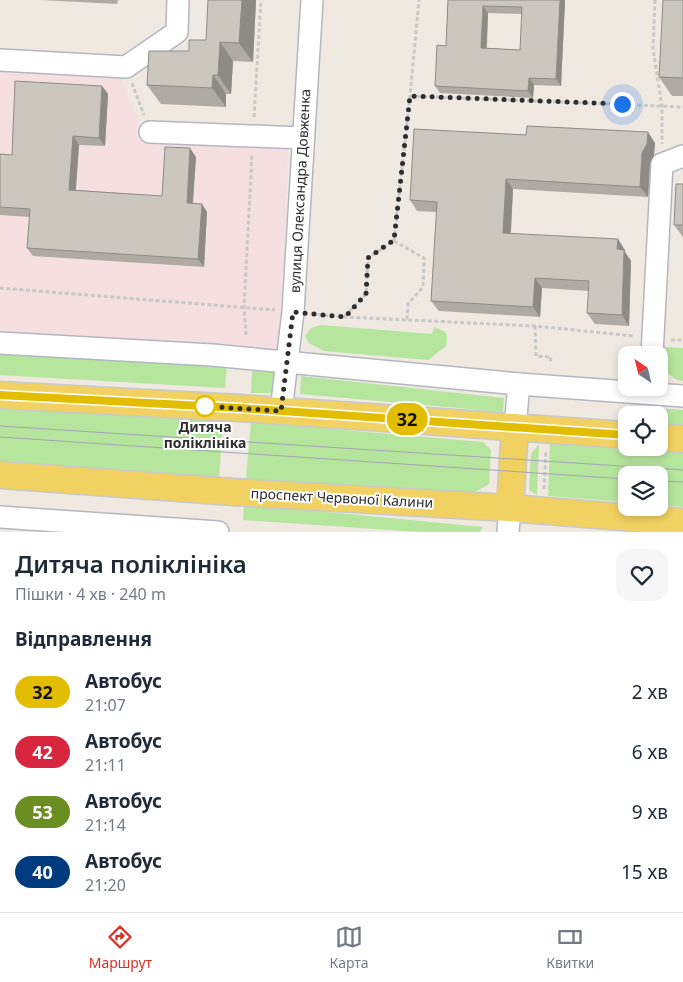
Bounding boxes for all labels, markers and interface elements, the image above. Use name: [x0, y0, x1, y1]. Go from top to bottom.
street label: вулиця Олександра Довженка: [285, 88, 314, 294]
your location: [610, 92, 635, 117]
north arrow: [618, 346, 668, 396]
map controls: [618, 346, 668, 516]
marker: Дитяча поліклініка: [194, 395, 216, 417]
line badge: 32: [384, 403, 430, 435]
button: locate: [618, 406, 668, 456]
text: 32: [397, 407, 417, 431]
place label: Дитяча поліклініка: [164, 417, 246, 452]
button: layers: [618, 466, 668, 516]
street label: проспект Червоної Калини: [250, 483, 434, 512]
text: Дитяча поліклініка: [15, 547, 247, 580]
button: heart: [616, 549, 668, 601]
text: Пішки · 4 хв · 240 m: [15, 583, 166, 605]
text: Відправлення: [15, 626, 152, 652]
text: Автобус: [85, 668, 162, 694]
text: 2 хв: [632, 679, 668, 705]
text: 32: [32, 680, 53, 704]
text: 21:07: [85, 694, 126, 716]
text: Автобус: [85, 728, 162, 754]
text: 6 хв: [632, 739, 668, 765]
text: 42: [32, 740, 53, 764]
text: 21:11: [85, 754, 126, 776]
text: Автобус: [85, 788, 162, 814]
text: 9 хв: [632, 799, 668, 825]
text: 53: [32, 800, 53, 824]
text: 21:14: [85, 814, 126, 836]
text: Автобус: [85, 848, 162, 874]
text: 15 хв: [621, 859, 668, 885]
text: 40: [32, 860, 53, 884]
text: 21:20: [85, 874, 126, 896]
tab: Маршрут: [89, 923, 152, 972]
tab: Карта: [330, 923, 369, 972]
tab: Квитки: [546, 923, 594, 972]

